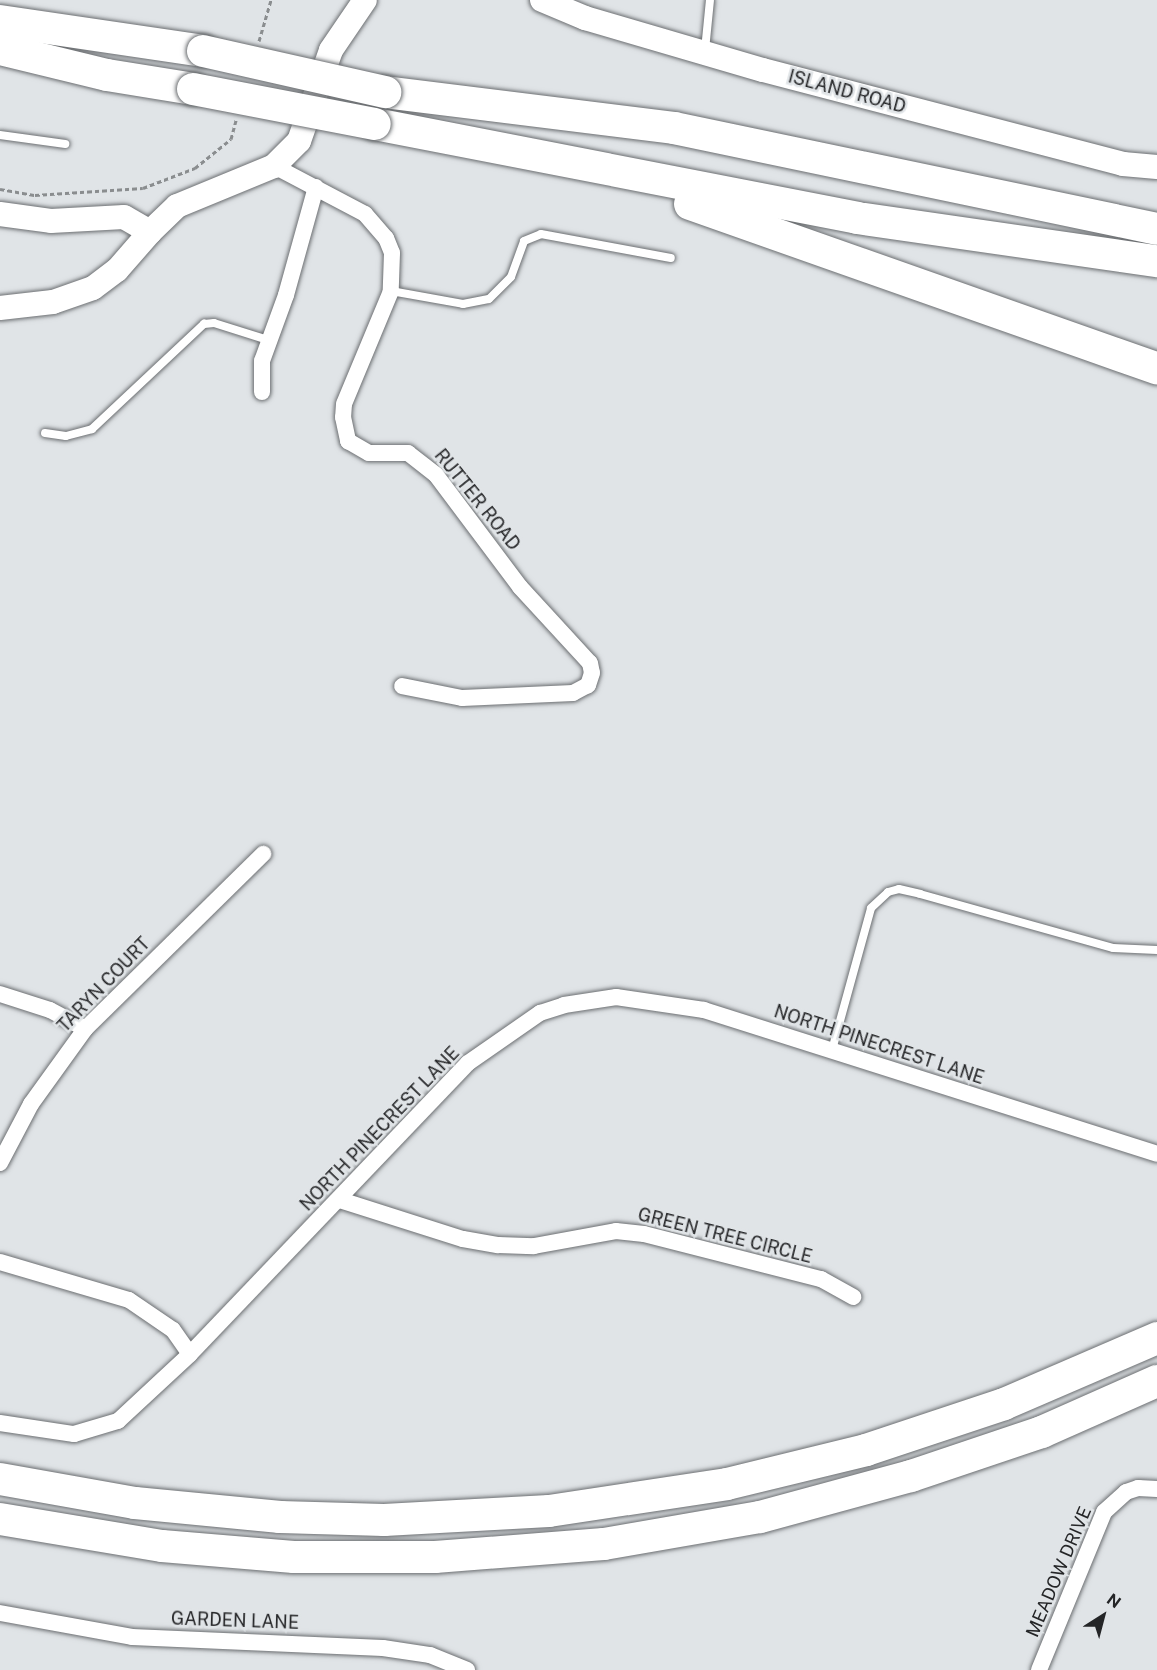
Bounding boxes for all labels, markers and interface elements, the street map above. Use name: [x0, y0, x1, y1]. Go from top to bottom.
street label: ISLAND ROAD: [786, 66, 908, 118]
street label: RUTTER ROAD: [430, 445, 524, 555]
street label: TARYN COURT: [53, 933, 155, 1037]
street label: NORTH PINECREST LANE: [771, 1001, 987, 1089]
street label: NORTH PINECREST LANE: [296, 1042, 464, 1216]
street label: GREEN TREE CIRCLE: [636, 1204, 814, 1268]
street label: MEADOW DRIVE: [1022, 1503, 1096, 1641]
north arrow: [1073, 1586, 1133, 1646]
text: N: [1103, 1590, 1125, 1612]
street label: GARDEN LANE: [171, 1608, 299, 1634]

